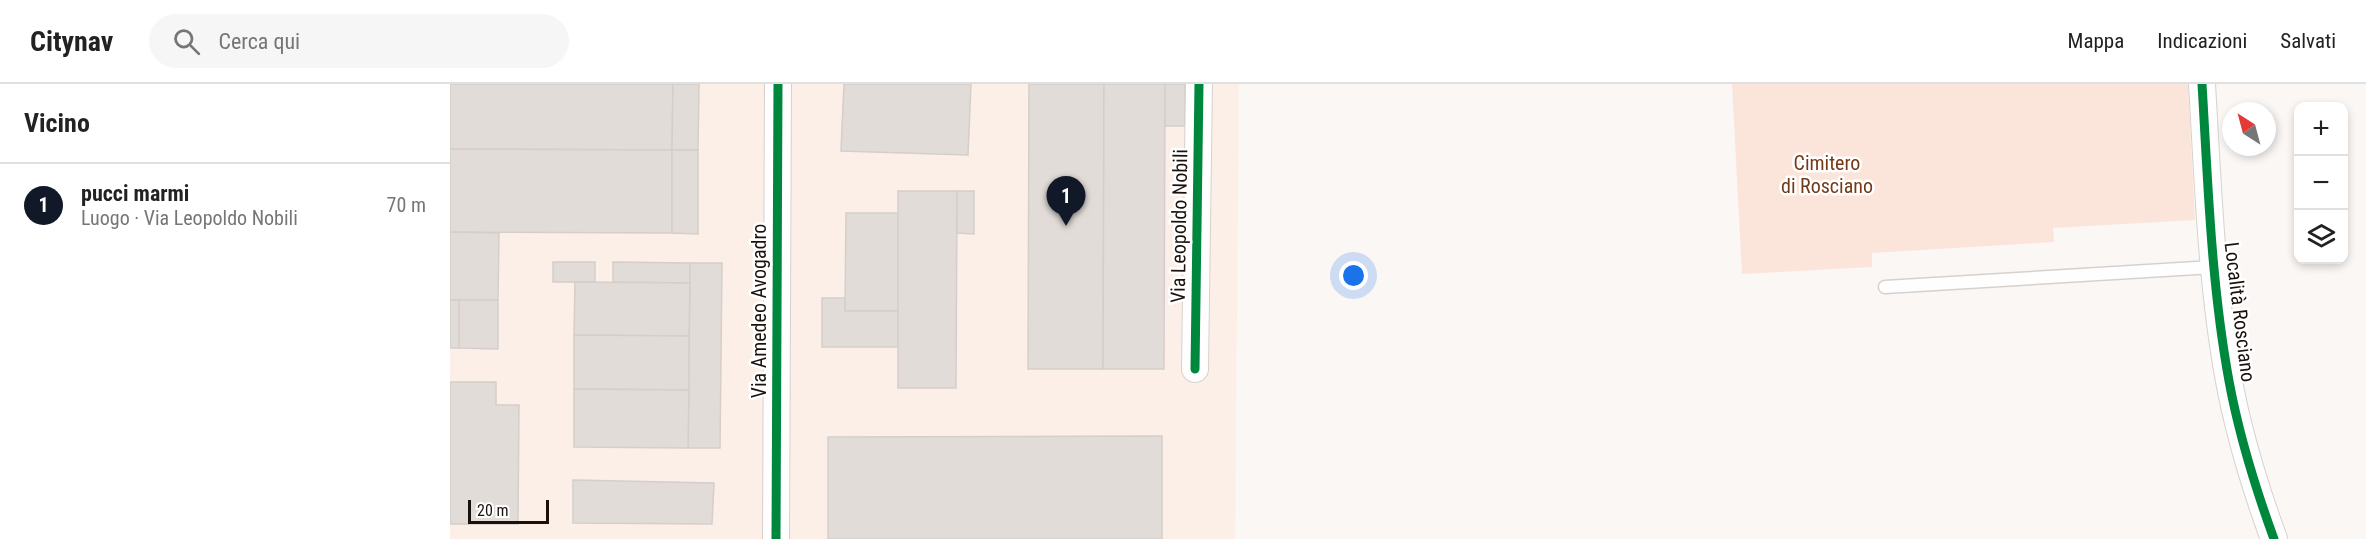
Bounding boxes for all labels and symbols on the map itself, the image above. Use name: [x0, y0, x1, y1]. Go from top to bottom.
north arrow: [2222, 102, 2276, 156]
street label: Via Leopoldo Nobili: [1166, 149, 1192, 303]
park label: Cimitero di Rosciano: [1781, 151, 1873, 198]
pin: 1: [1046, 176, 1086, 226]
street label: Via Amedeo Avogadro: [747, 224, 771, 398]
street label: Località Rosciano: [2220, 241, 2260, 383]
your location: [1339, 261, 1368, 290]
scale bar: [468, 497, 549, 524]

